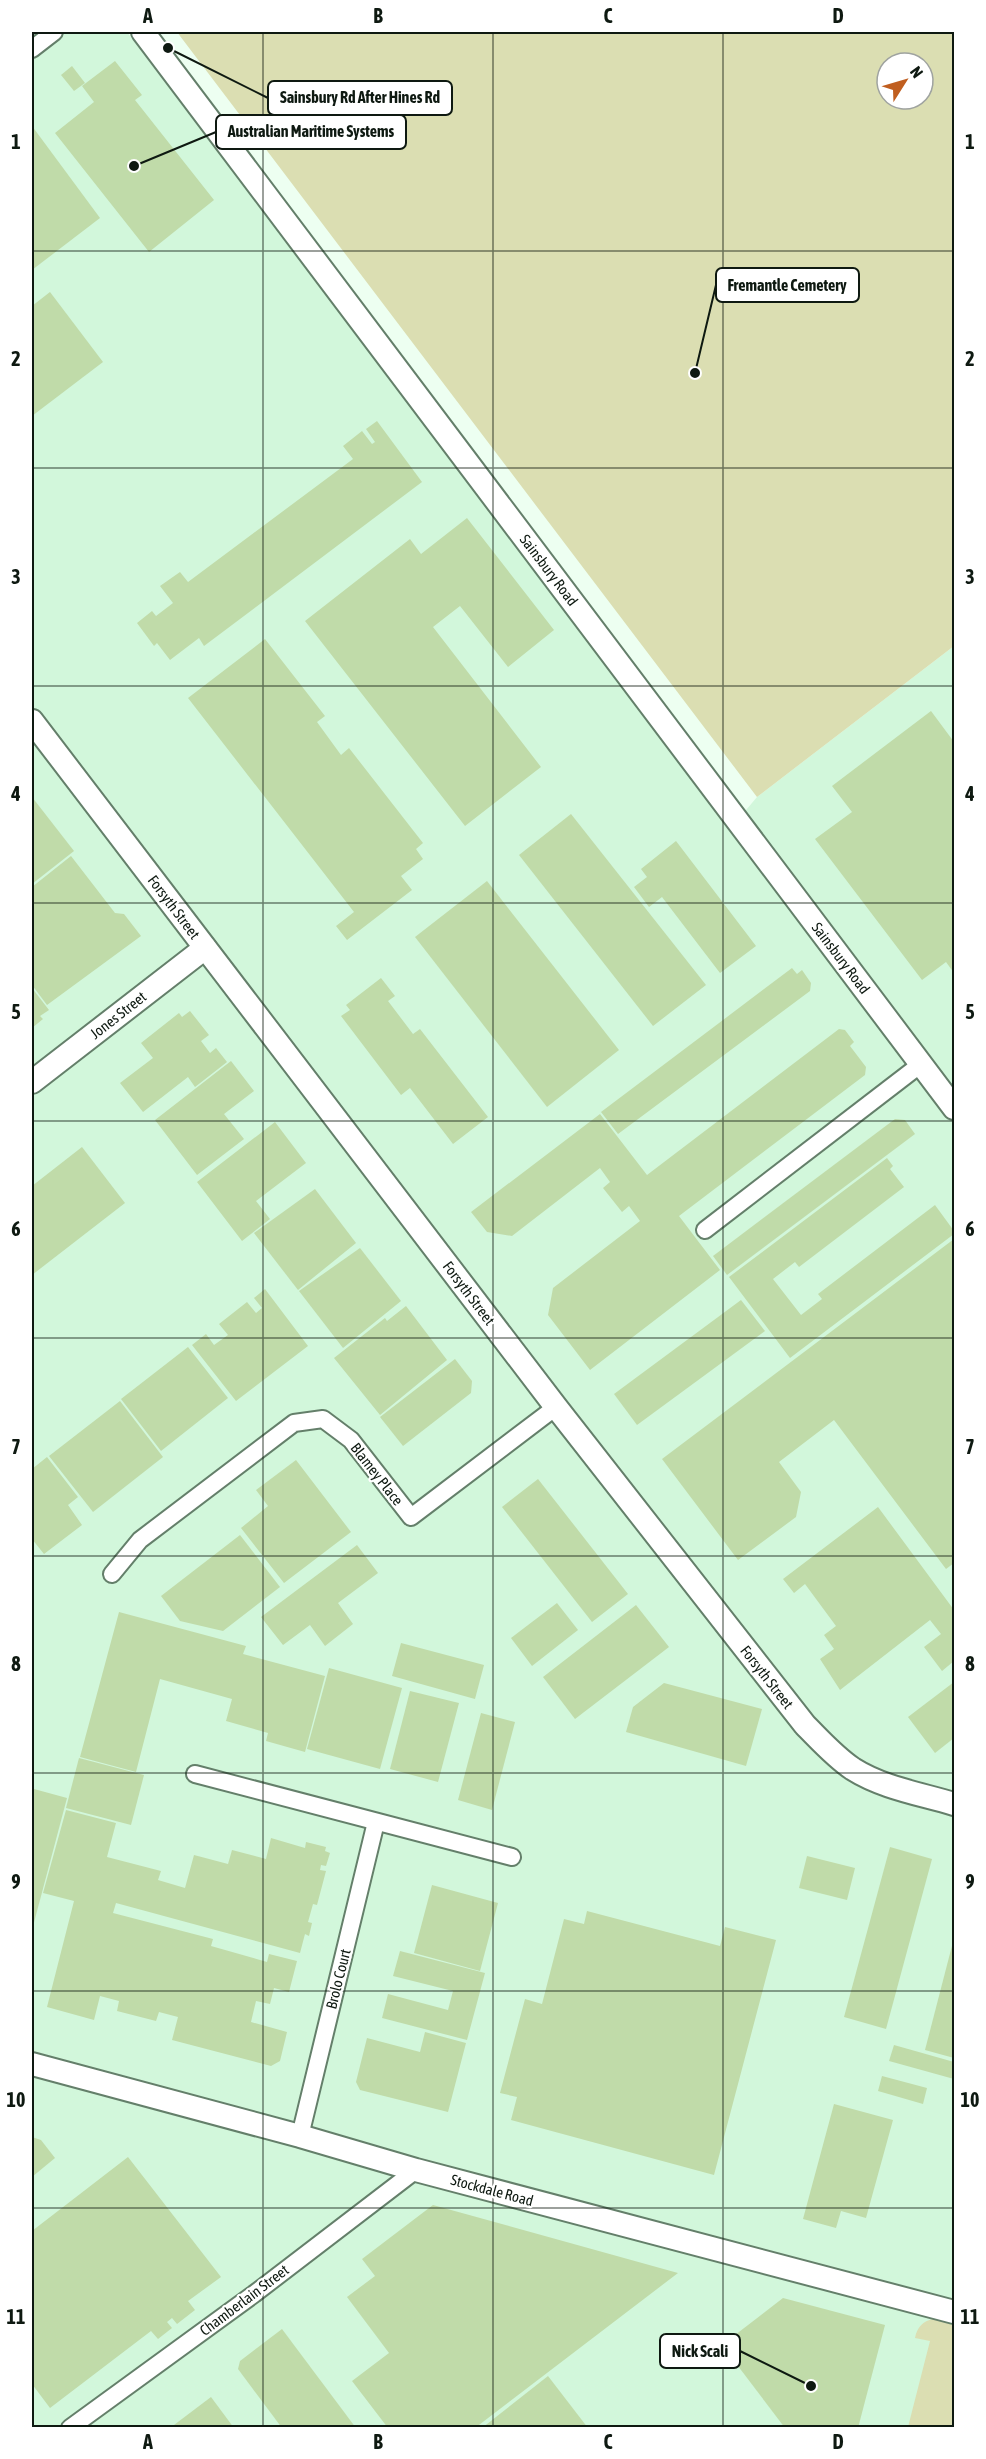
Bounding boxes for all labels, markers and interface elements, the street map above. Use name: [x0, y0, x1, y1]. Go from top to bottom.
text: A: [142, 4, 153, 27]
text: B: [373, 4, 383, 27]
text: C: [604, 4, 613, 27]
text: D: [832, 4, 844, 27]
north arrow: [875, 51, 935, 111]
text: N: [907, 63, 927, 81]
callout: Sainsbury Rd After Hines Rd: [268, 81, 452, 115]
text: Sainsbury Rd After Hines Rd: [280, 88, 440, 106]
callout: Australian Maritime Systems: [216, 115, 406, 149]
text: Australian Maritime Systems: [227, 122, 395, 140]
text: 1: [11, 130, 21, 153]
text: 1: [965, 130, 975, 153]
callout: Fremantle Cemetery: [716, 268, 859, 302]
text: Fremantle Cemetery: [727, 276, 847, 294]
text: 2: [11, 347, 21, 370]
text: 2: [965, 347, 975, 370]
street label: Sainsbury Road: [517, 531, 581, 609]
text: 3: [11, 565, 21, 588]
text: 3: [965, 565, 975, 588]
text: 4: [10, 782, 21, 805]
text: 4: [964, 782, 975, 805]
street label: Forsyth Street: [145, 872, 203, 942]
street label: Sainsbury Road: [809, 919, 873, 997]
street label: Jones Street: [87, 988, 149, 1042]
text: 5: [11, 1000, 21, 1023]
text: 5: [965, 1000, 975, 1023]
text: 6: [11, 1217, 21, 1240]
text: 6: [965, 1217, 975, 1240]
street label: Forsyth Street: [440, 1258, 498, 1328]
text: 7: [11, 1435, 21, 1458]
text: 7: [965, 1435, 975, 1458]
street label: Blamey Place: [347, 1439, 407, 1509]
street label: Forsyth Street: [737, 1642, 797, 1712]
text: 8: [11, 1652, 21, 1675]
text: 8: [965, 1652, 975, 1675]
text: 9: [11, 1870, 21, 1893]
text: 9: [965, 1870, 975, 1893]
street label: Brolo Court: [322, 1947, 354, 2011]
text: 10: [7, 2088, 25, 2111]
text: 10: [961, 2088, 979, 2111]
street label: Stockdale Road: [449, 2171, 535, 2209]
street label: Chamberlain Street: [196, 2261, 292, 2339]
text: 11: [7, 2305, 25, 2328]
text: 11: [961, 2305, 979, 2328]
callout: Nick Scali: [660, 2334, 740, 2368]
text: Nick Scali: [672, 2342, 728, 2360]
text: A: [142, 2430, 153, 2453]
text: B: [373, 2430, 383, 2453]
text: C: [604, 2430, 613, 2453]
text: D: [832, 2430, 844, 2453]

